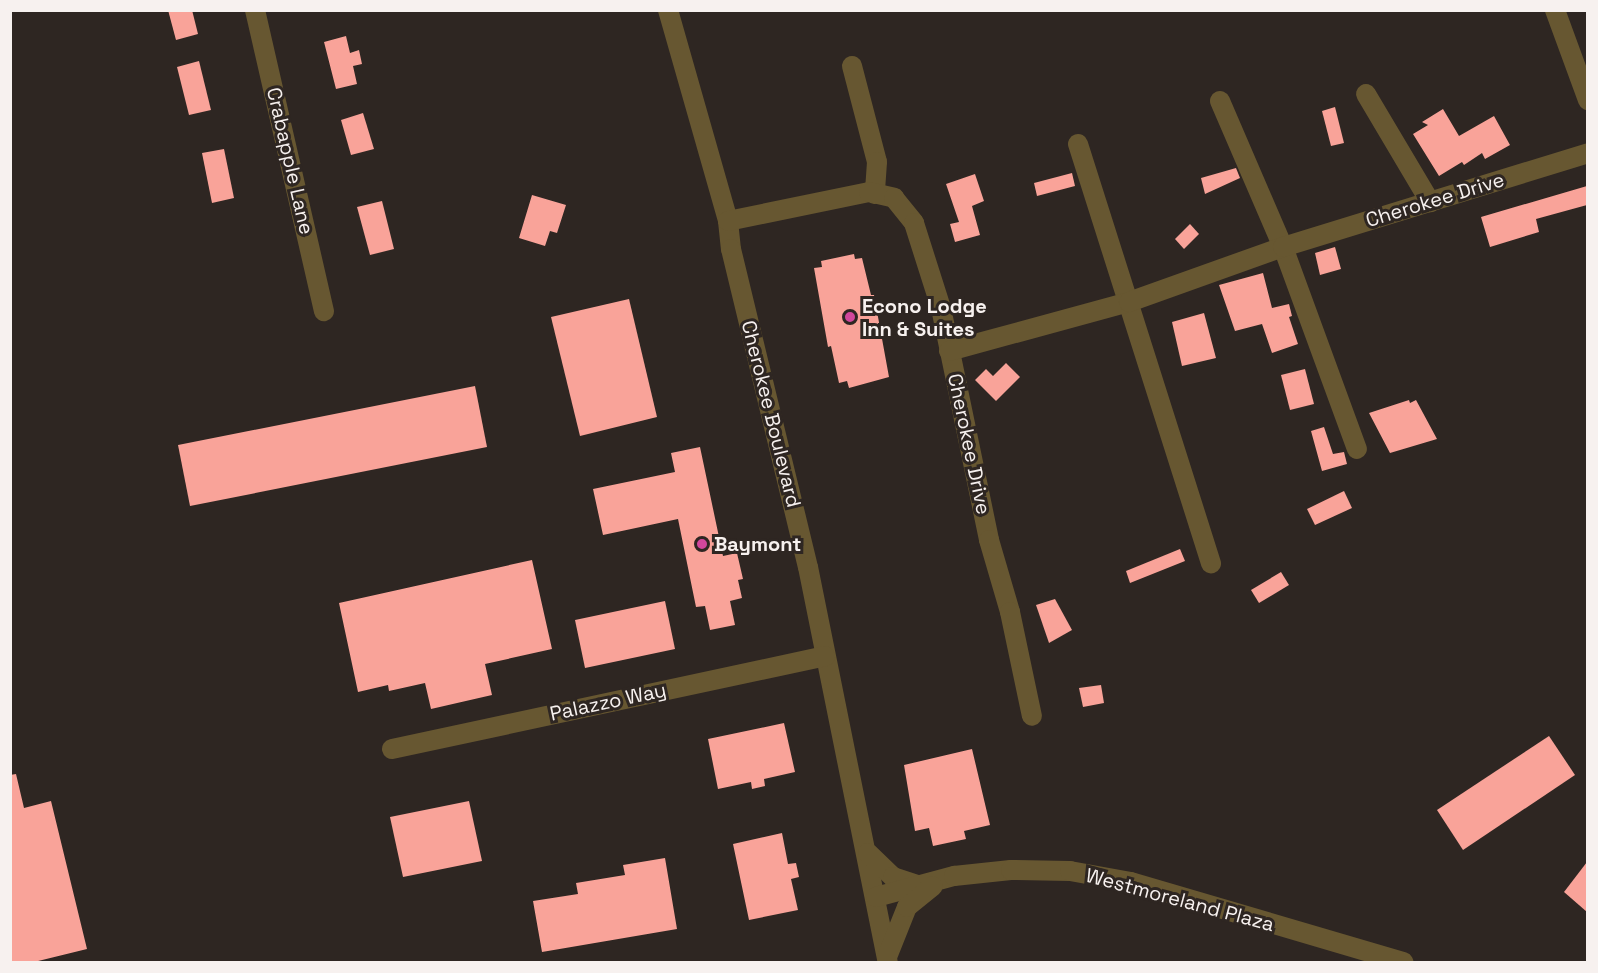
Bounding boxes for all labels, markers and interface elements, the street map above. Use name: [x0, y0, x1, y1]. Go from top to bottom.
street label: Crabapple Lane: [261, 85, 319, 237]
street label: Cherokee Drive: [1363, 168, 1507, 232]
place label: Econo Lodge Inn & Suites: [862, 294, 987, 341]
marker: Econo Lodge Inn & Suites: [843, 310, 857, 324]
street label: Cherokee Boulevard: [736, 318, 806, 510]
street label: Cherokee Drive: [942, 371, 996, 517]
place label: Baymont: [714, 532, 801, 556]
marker: Baymont: [695, 537, 709, 551]
street label: Palazzo Way: [548, 678, 668, 726]
street label: Westmoreland Plaza: [1083, 863, 1277, 937]

